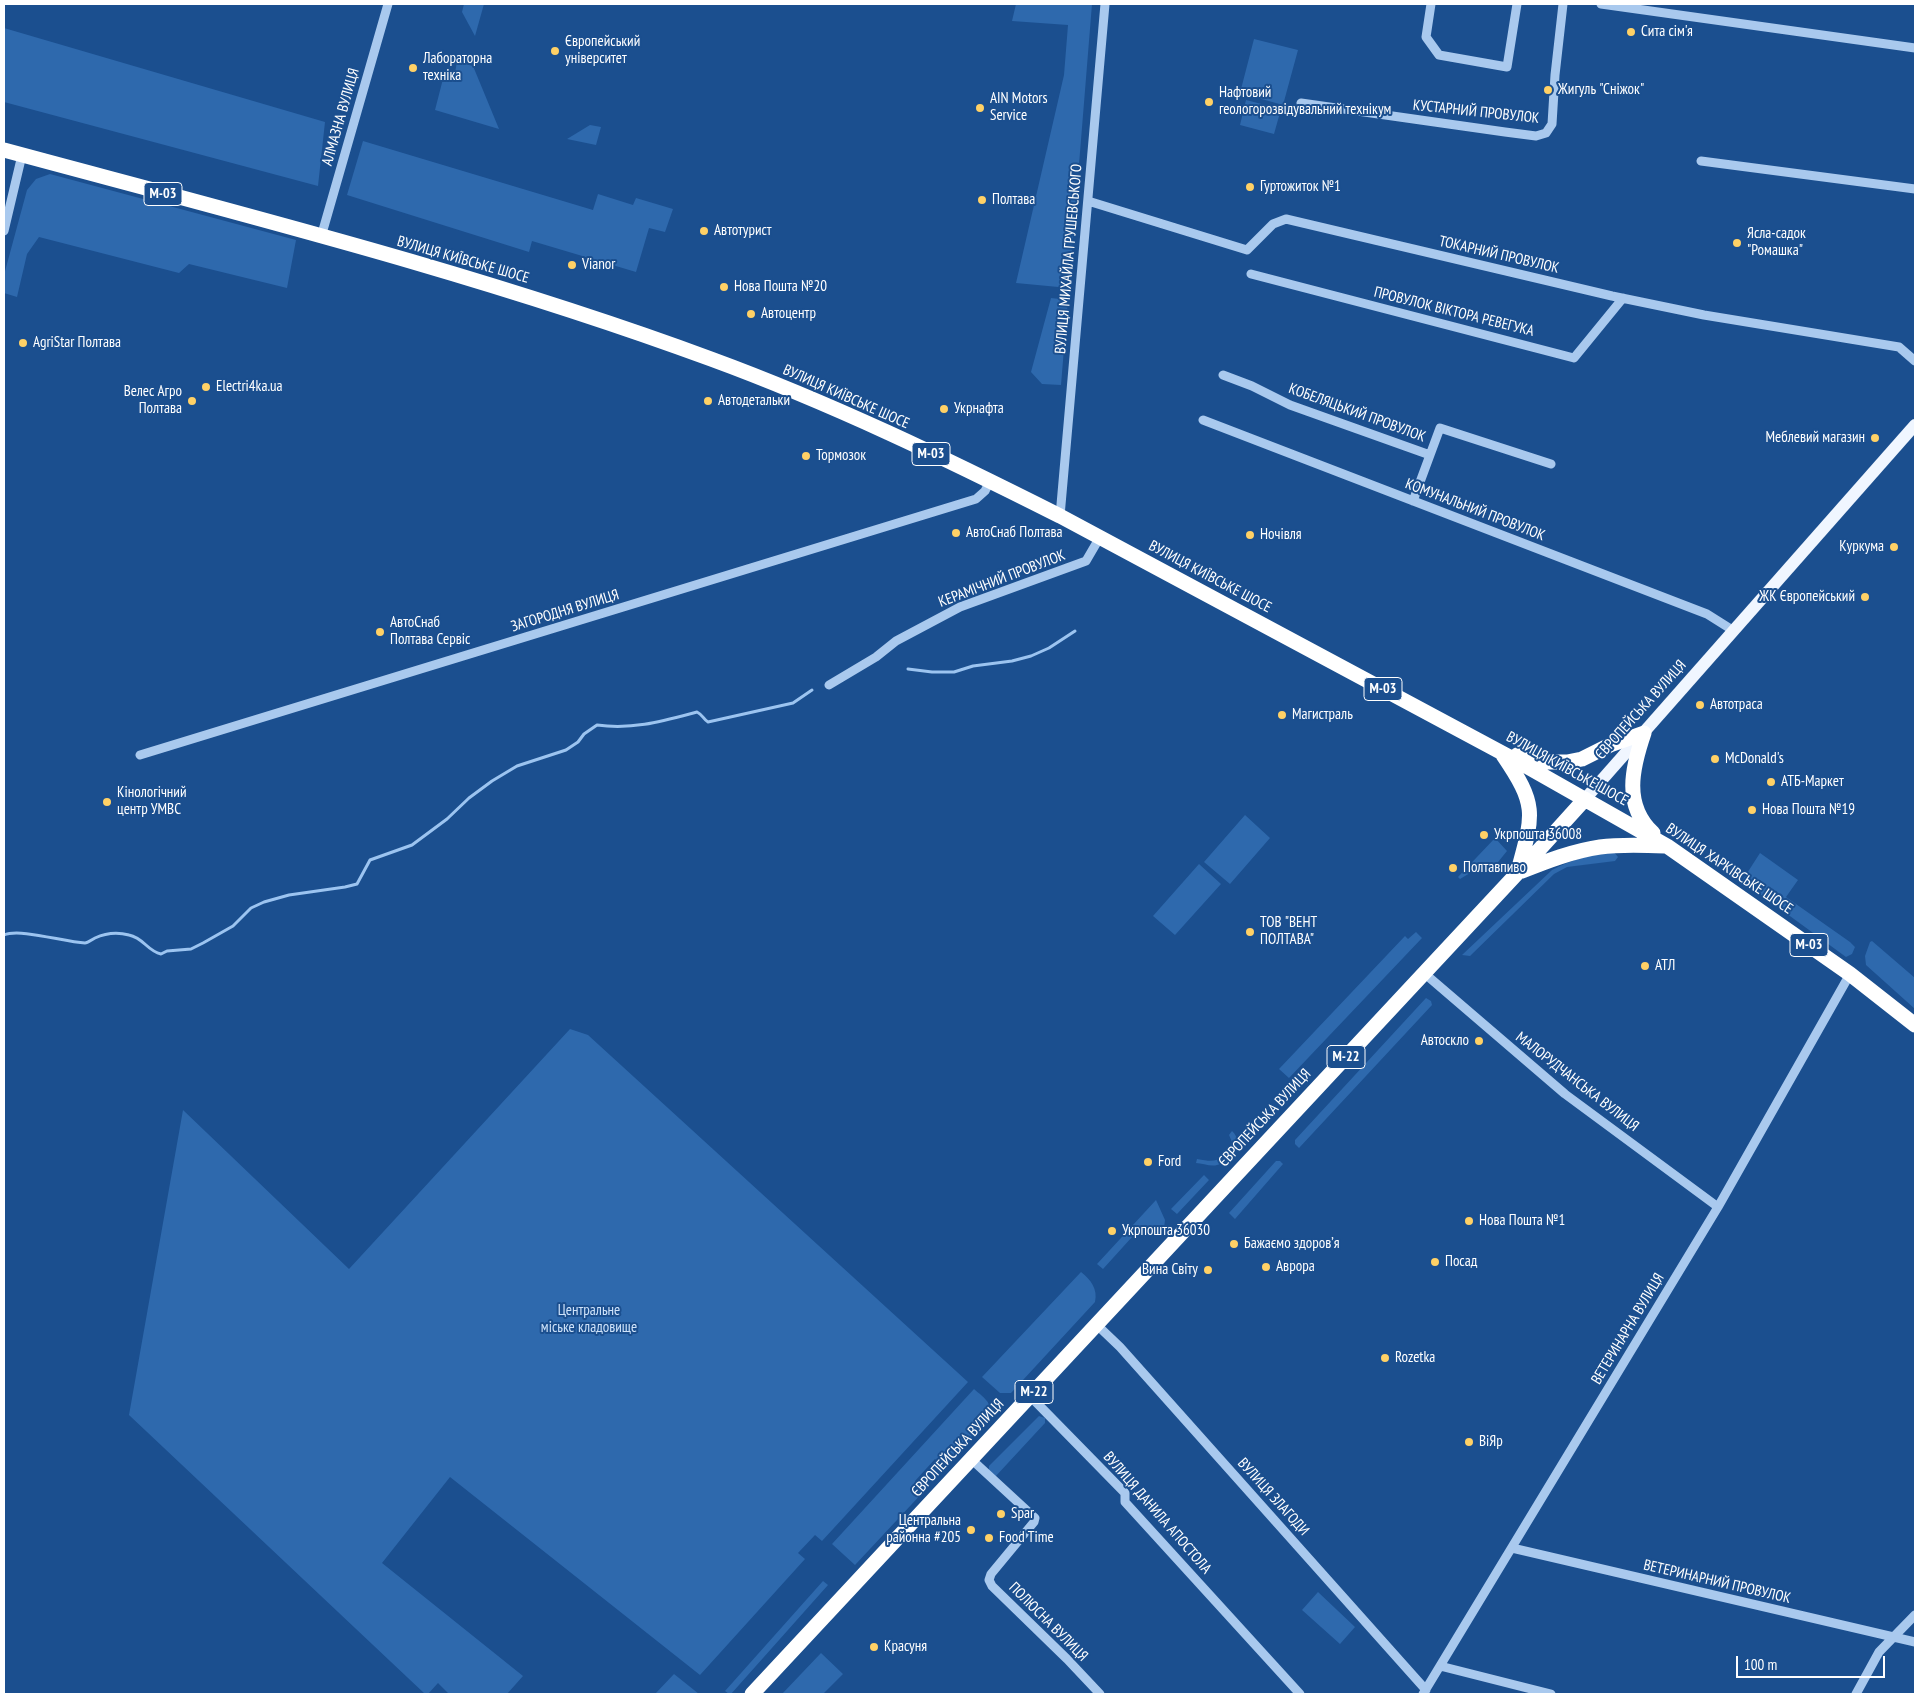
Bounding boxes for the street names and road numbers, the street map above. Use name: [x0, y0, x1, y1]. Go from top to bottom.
street label: АЛМАЗНА ВУЛИЦЯ: [318, 66, 364, 168]
street label: КУСТАРНИЙ ПРОВУЛОК: [1412, 96, 1540, 128]
street label: ВУЛИЦЯ МИХАЙЛА ГРУШЕВСЬКОГО: [1052, 163, 1086, 355]
road number: М-03: [144, 182, 182, 205]
street label: ТОКАРНИЙ ПРОВУЛОК: [1437, 232, 1561, 278]
street label: ВУЛИЦЯ КИЇВСЬКЕ ШОСЕ: [395, 233, 531, 287]
street label: ПРОВУЛОК ВІКТОРА РЕВЕГУКА: [1372, 283, 1536, 341]
street label: ВУЛИЦЯ КИЇВСЬКЕ ШОСЕ: [780, 361, 912, 433]
street label: КОБЕЛЯЦЬКИЙ ПРОВУЛОК: [1286, 380, 1428, 446]
road number: М-03: [912, 442, 950, 466]
street label: КОМУНАЛЬНИЙ ПРОВУЛОК: [1403, 475, 1547, 545]
street label: ВУЛИЦЯ КИЇВСЬКЕ ШОСЕ: [1146, 537, 1274, 617]
street label: КЕРАМІЧНИЙ ПРОВУЛОК: [936, 547, 1068, 611]
street label: ЗАГОРОДНЯ ВУЛИЦЯ: [509, 586, 621, 636]
street label: ЄВРОПЕЙСЬКА ВУЛИЦЯ: [1592, 657, 1690, 763]
road number: М-03: [1364, 678, 1402, 701]
street label: ВУЛИЦЯ КИЇВСЬКЕ ШОСЕ: [1503, 728, 1631, 810]
street label: ВУЛИЦЯ ХАРКІВСЬКЕ ШОСЕ: [1662, 820, 1796, 918]
road number: М-03: [1790, 934, 1828, 956]
street label: МАЛОРУДЧАНСЬКА ВУЛИЦЯ: [1512, 1028, 1642, 1136]
road number: М-22: [1327, 1046, 1365, 1068]
street label: ЄВРОПЕЙСЬКА ВУЛИЦЯ: [1215, 1065, 1315, 1171]
street label: ВЕТЕРИНАРНА ВУЛИЦЯ: [1588, 1270, 1668, 1388]
road number: М-22: [1015, 1380, 1053, 1404]
street label: ЄВРОПЕЙСЬКА ВУЛИЦЯ: [908, 1395, 1008, 1501]
street label: ВУЛИЦЯ ДАНИЛА АПОСТОЛА: [1099, 1448, 1215, 1578]
street label: ВУЛИЦЯ ЗЛАГОДИ: [1234, 1455, 1312, 1539]
street label: ВЕТЕРИНАРНИЙ ПРОВУЛОК: [1642, 1556, 1792, 1608]
street label: ПОЛЮСНА ВУЛИЦЯ: [1005, 1579, 1091, 1665]

